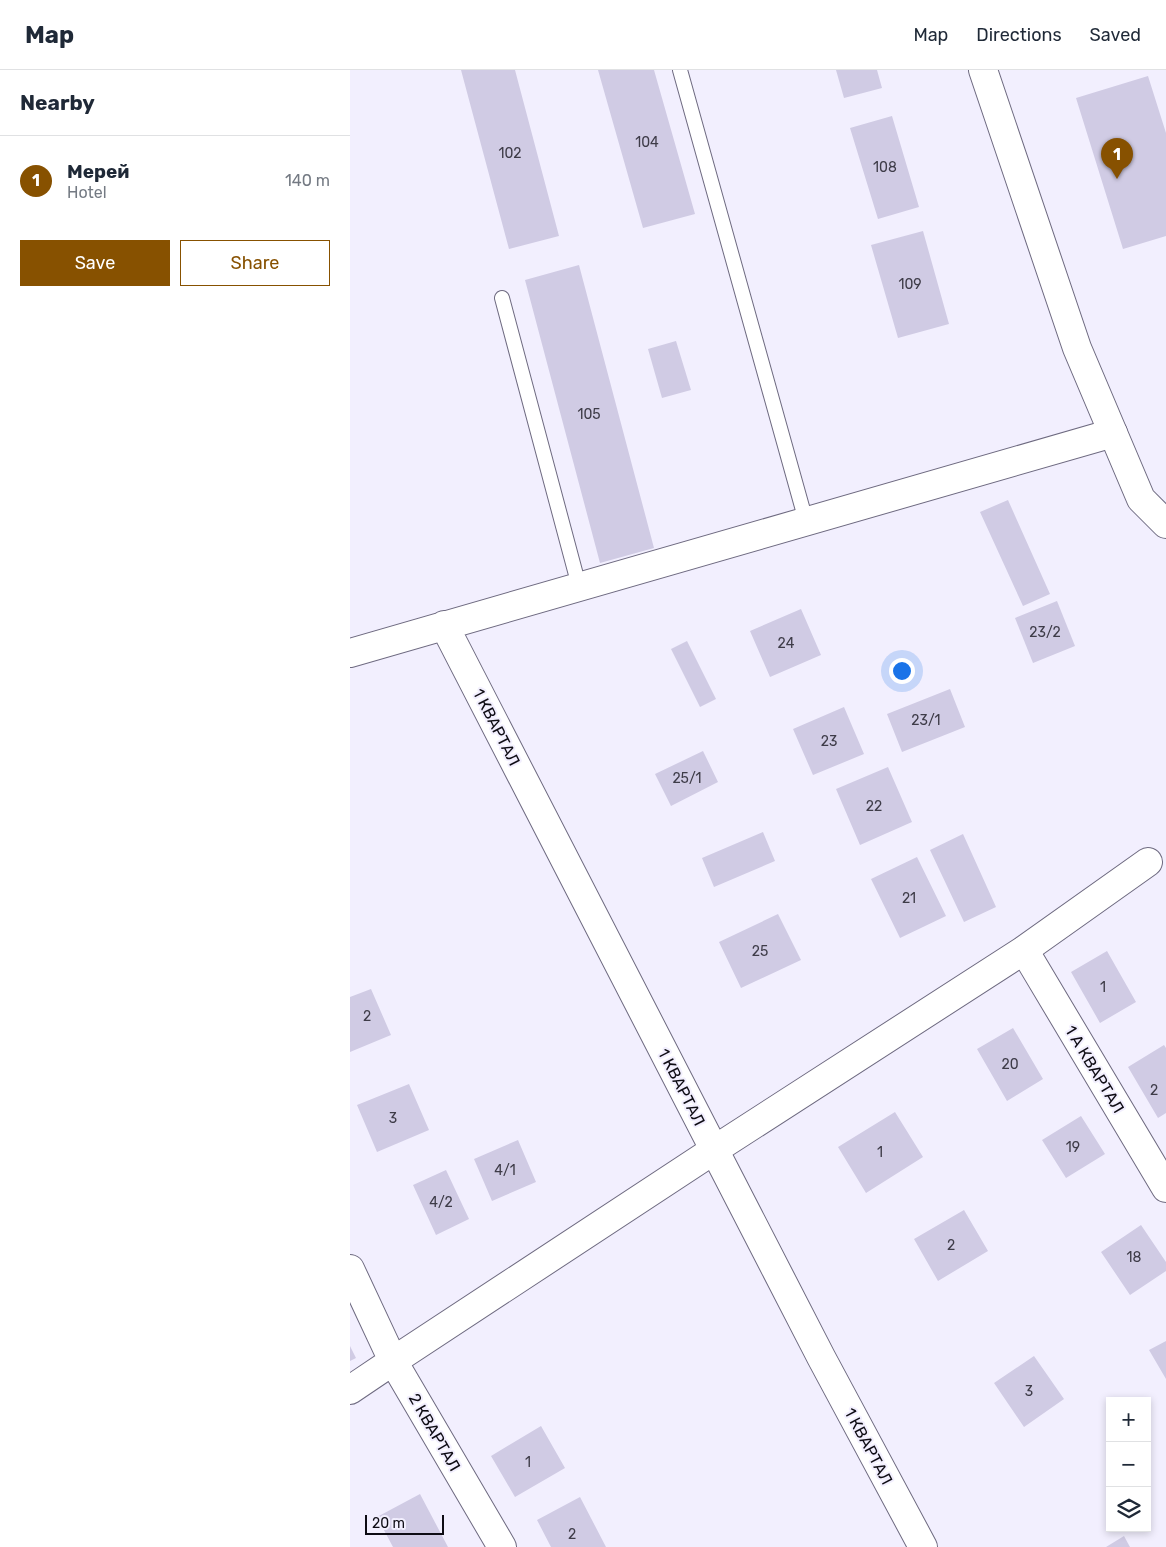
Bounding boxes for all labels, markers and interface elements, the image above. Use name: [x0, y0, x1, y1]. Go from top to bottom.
text: Map: [25, 21, 74, 49]
text: Map: [913, 24, 948, 46]
text: Directions: [976, 24, 1062, 46]
text: Saved: [1090, 24, 1141, 46]
text: Nearby: [20, 90, 95, 115]
house number: 104: [635, 134, 659, 151]
pin: 1: [1101, 138, 1133, 179]
house number: 102: [498, 145, 522, 162]
house number: 108: [873, 159, 897, 176]
text: Мерей: [67, 160, 129, 183]
text: 1: [32, 171, 40, 190]
text: 140 m: [285, 171, 330, 190]
text: Hotel: [67, 183, 107, 202]
button: Save: [20, 240, 170, 286]
button: Share: [180, 240, 330, 286]
house number: 109: [898, 276, 922, 293]
house number: 105: [577, 406, 601, 423]
house number: 23/2: [1029, 624, 1061, 641]
house number: 24: [778, 635, 795, 652]
your location: [889, 658, 915, 684]
street label: 1 КВАРТАЛ: [469, 686, 524, 769]
house number: 23/1: [911, 712, 941, 729]
house number: 23: [821, 733, 837, 750]
house number: 25/1: [672, 770, 702, 787]
house number: 22: [866, 798, 882, 815]
house number: 21: [902, 890, 916, 907]
house number: 25: [752, 943, 768, 960]
house number: 1: [1100, 979, 1106, 996]
house number: 2: [363, 1008, 371, 1025]
street label: 1 А КВАРТАЛ: [1061, 1022, 1128, 1116]
street label: 1 КВАРТАЛ: [654, 1046, 709, 1129]
house number: 20: [1001, 1056, 1019, 1073]
house number: 2: [1150, 1082, 1158, 1099]
house number: 3: [389, 1110, 397, 1127]
house number: 19: [1066, 1139, 1080, 1156]
house number: 1: [877, 1144, 883, 1161]
house number: 4/1: [494, 1162, 516, 1179]
house number: 4/2: [429, 1194, 453, 1211]
house number: 2: [947, 1237, 955, 1254]
house number: 18: [1127, 1249, 1142, 1266]
house number: 3: [1025, 1383, 1033, 1400]
street label: 2 КВАРТАЛ: [405, 1390, 464, 1474]
map controls: [1106, 1397, 1151, 1532]
button: +: [1106, 1397, 1151, 1442]
street label: 1 КВАРТАЛ: [840, 1405, 897, 1488]
button: −: [1106, 1442, 1151, 1487]
house number: 1: [525, 1454, 531, 1471]
button: layers: [1106, 1487, 1151, 1532]
scale bar: [365, 1512, 444, 1535]
text: 20 m: [372, 1515, 405, 1532]
house number: 2: [568, 1526, 576, 1543]

